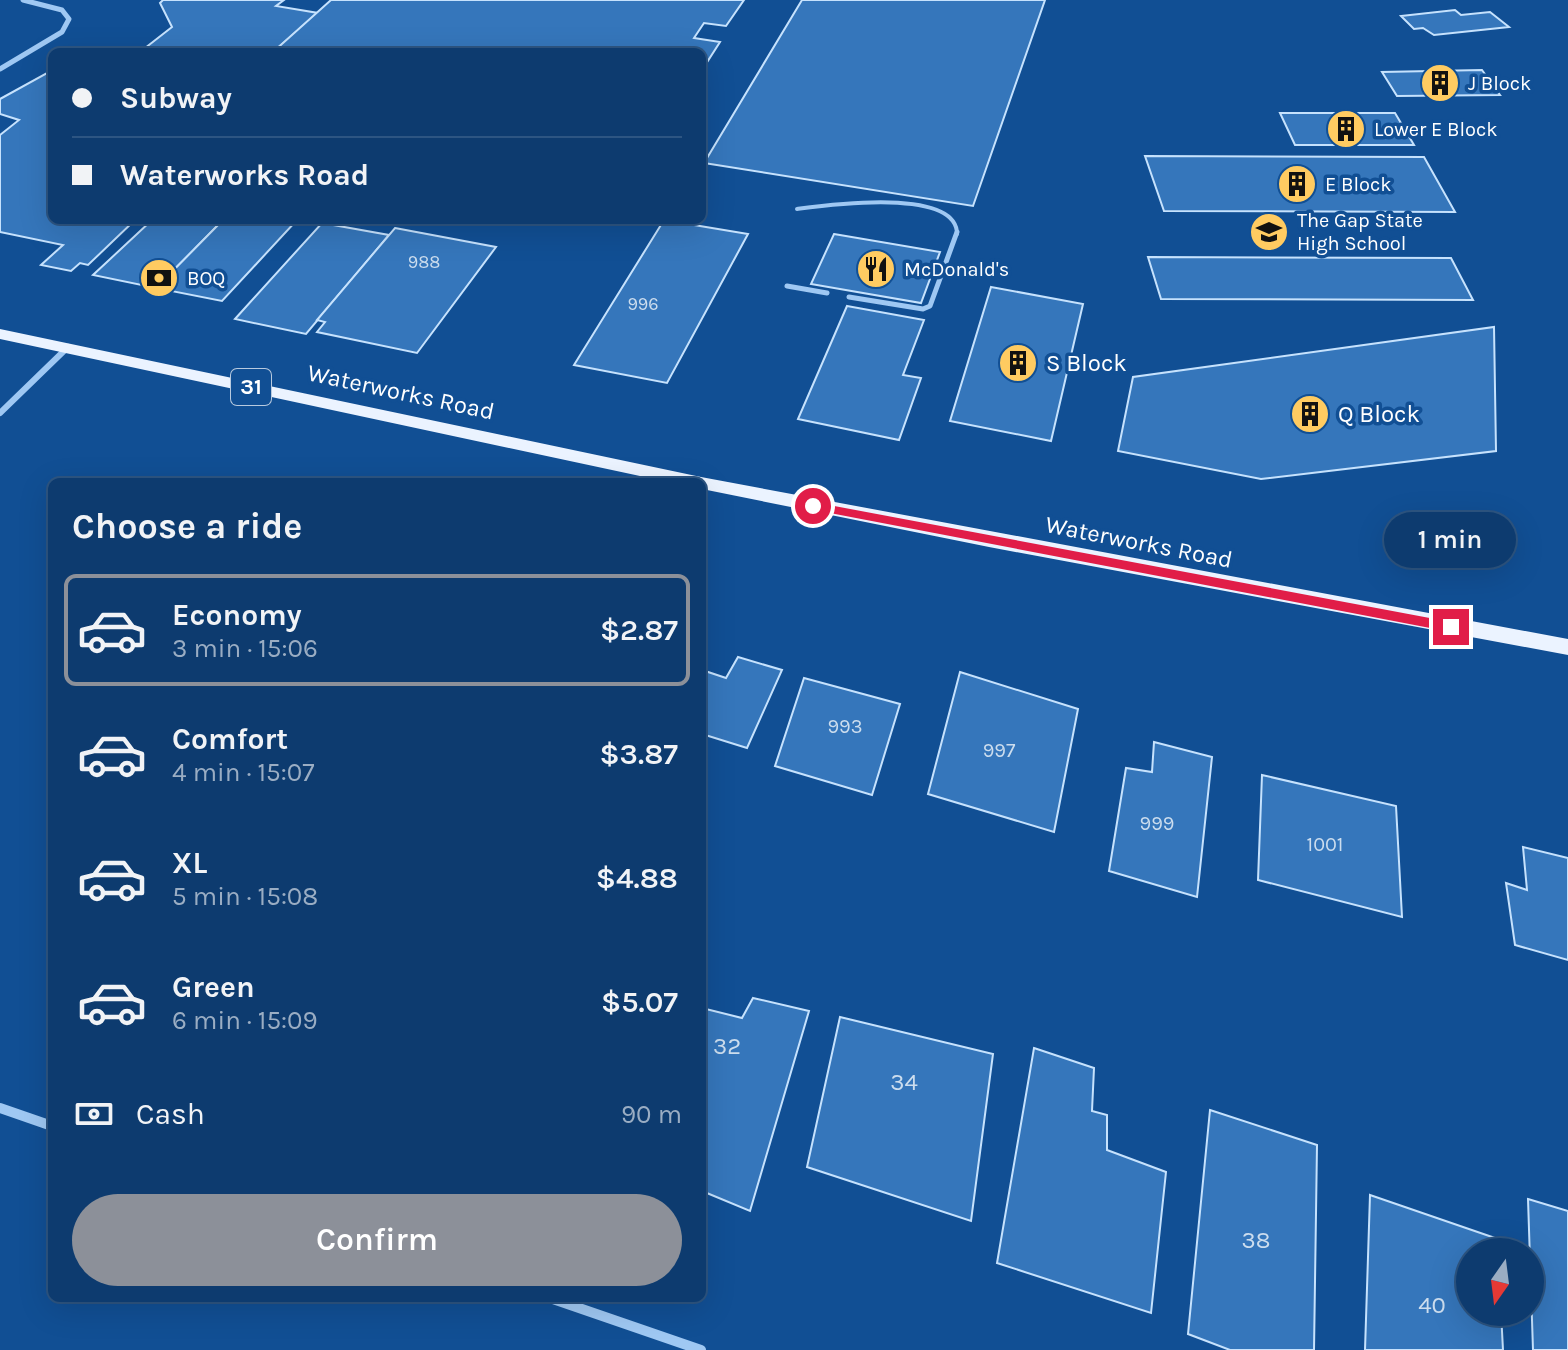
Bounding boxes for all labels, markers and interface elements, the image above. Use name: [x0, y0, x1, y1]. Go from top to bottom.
building icon: J Block: [1419, 62, 1461, 104]
place label: J Block: [1468, 72, 1531, 95]
text: Subway: [120, 80, 232, 116]
building icon: Lower E Block: [1325, 108, 1367, 150]
place label: Lower E Block: [1374, 118, 1498, 141]
text: Waterworks Road: [120, 157, 369, 193]
building icon: E Block: [1276, 163, 1318, 205]
place label: E Block: [1325, 173, 1392, 196]
place label: The Gap State High School: [1297, 209, 1423, 255]
school or university icon: The Gap State High School: [1248, 211, 1290, 253]
restaurant icon: McDonald's: [855, 248, 897, 290]
house number: 988: [408, 251, 440, 273]
bank icon: BOQ: [138, 257, 180, 299]
place label: McDonald's: [904, 258, 1009, 281]
place label: BOQ: [187, 267, 225, 290]
house number: 996: [627, 293, 659, 315]
building icon: S Block: [997, 342, 1039, 384]
place label: S Block: [1046, 349, 1127, 377]
street label: Waterworks Road: [305, 359, 497, 425]
road number: 31: [231, 369, 271, 405]
building icon: Q Block: [1289, 393, 1331, 435]
place label: Q Block: [1338, 400, 1420, 428]
route start: [795, 488, 831, 524]
text: Choose a ride: [72, 505, 302, 547]
street label: Waterworks Road: [1043, 510, 1235, 574]
callout: 1 min: [1385, 511, 1517, 567]
text: 1 min: [1418, 524, 1482, 555]
icon: car: [76, 594, 148, 666]
text: Economy: [172, 597, 302, 633]
route end: [1433, 609, 1469, 645]
text: $2.87: [600, 612, 678, 648]
text: 3 min · 15:06: [172, 633, 318, 664]
house number: 993: [827, 715, 863, 738]
icon: car: [76, 718, 148, 790]
text: Comfort: [172, 721, 288, 757]
text: $3.87: [599, 736, 678, 772]
house number: 997: [983, 739, 1016, 762]
text: 4 min · 15:07: [172, 757, 314, 788]
house number: 999: [1140, 812, 1174, 835]
house number: 1001: [1307, 833, 1343, 856]
icon: car: [76, 842, 148, 914]
text: XL: [172, 845, 207, 881]
text: $4.88: [596, 860, 678, 896]
text: 5 min · 15:08: [172, 881, 318, 912]
icon: car: [76, 966, 148, 1038]
text: Green: [172, 969, 255, 1005]
text: $5.07: [601, 984, 678, 1020]
text: 6 min · 15:09: [172, 1005, 318, 1036]
house number: 32: [713, 1032, 741, 1060]
house number: 34: [890, 1068, 918, 1096]
icon: cash: [72, 1092, 116, 1136]
text: Cash: [136, 1096, 205, 1132]
text: 90 m: [621, 1099, 682, 1130]
button: Confirm: [72, 1194, 682, 1286]
house number: 38: [1242, 1226, 1270, 1254]
north arrow: [1456, 1238, 1544, 1326]
map controls: [1456, 1238, 1544, 1326]
house number: 40: [1418, 1291, 1446, 1319]

